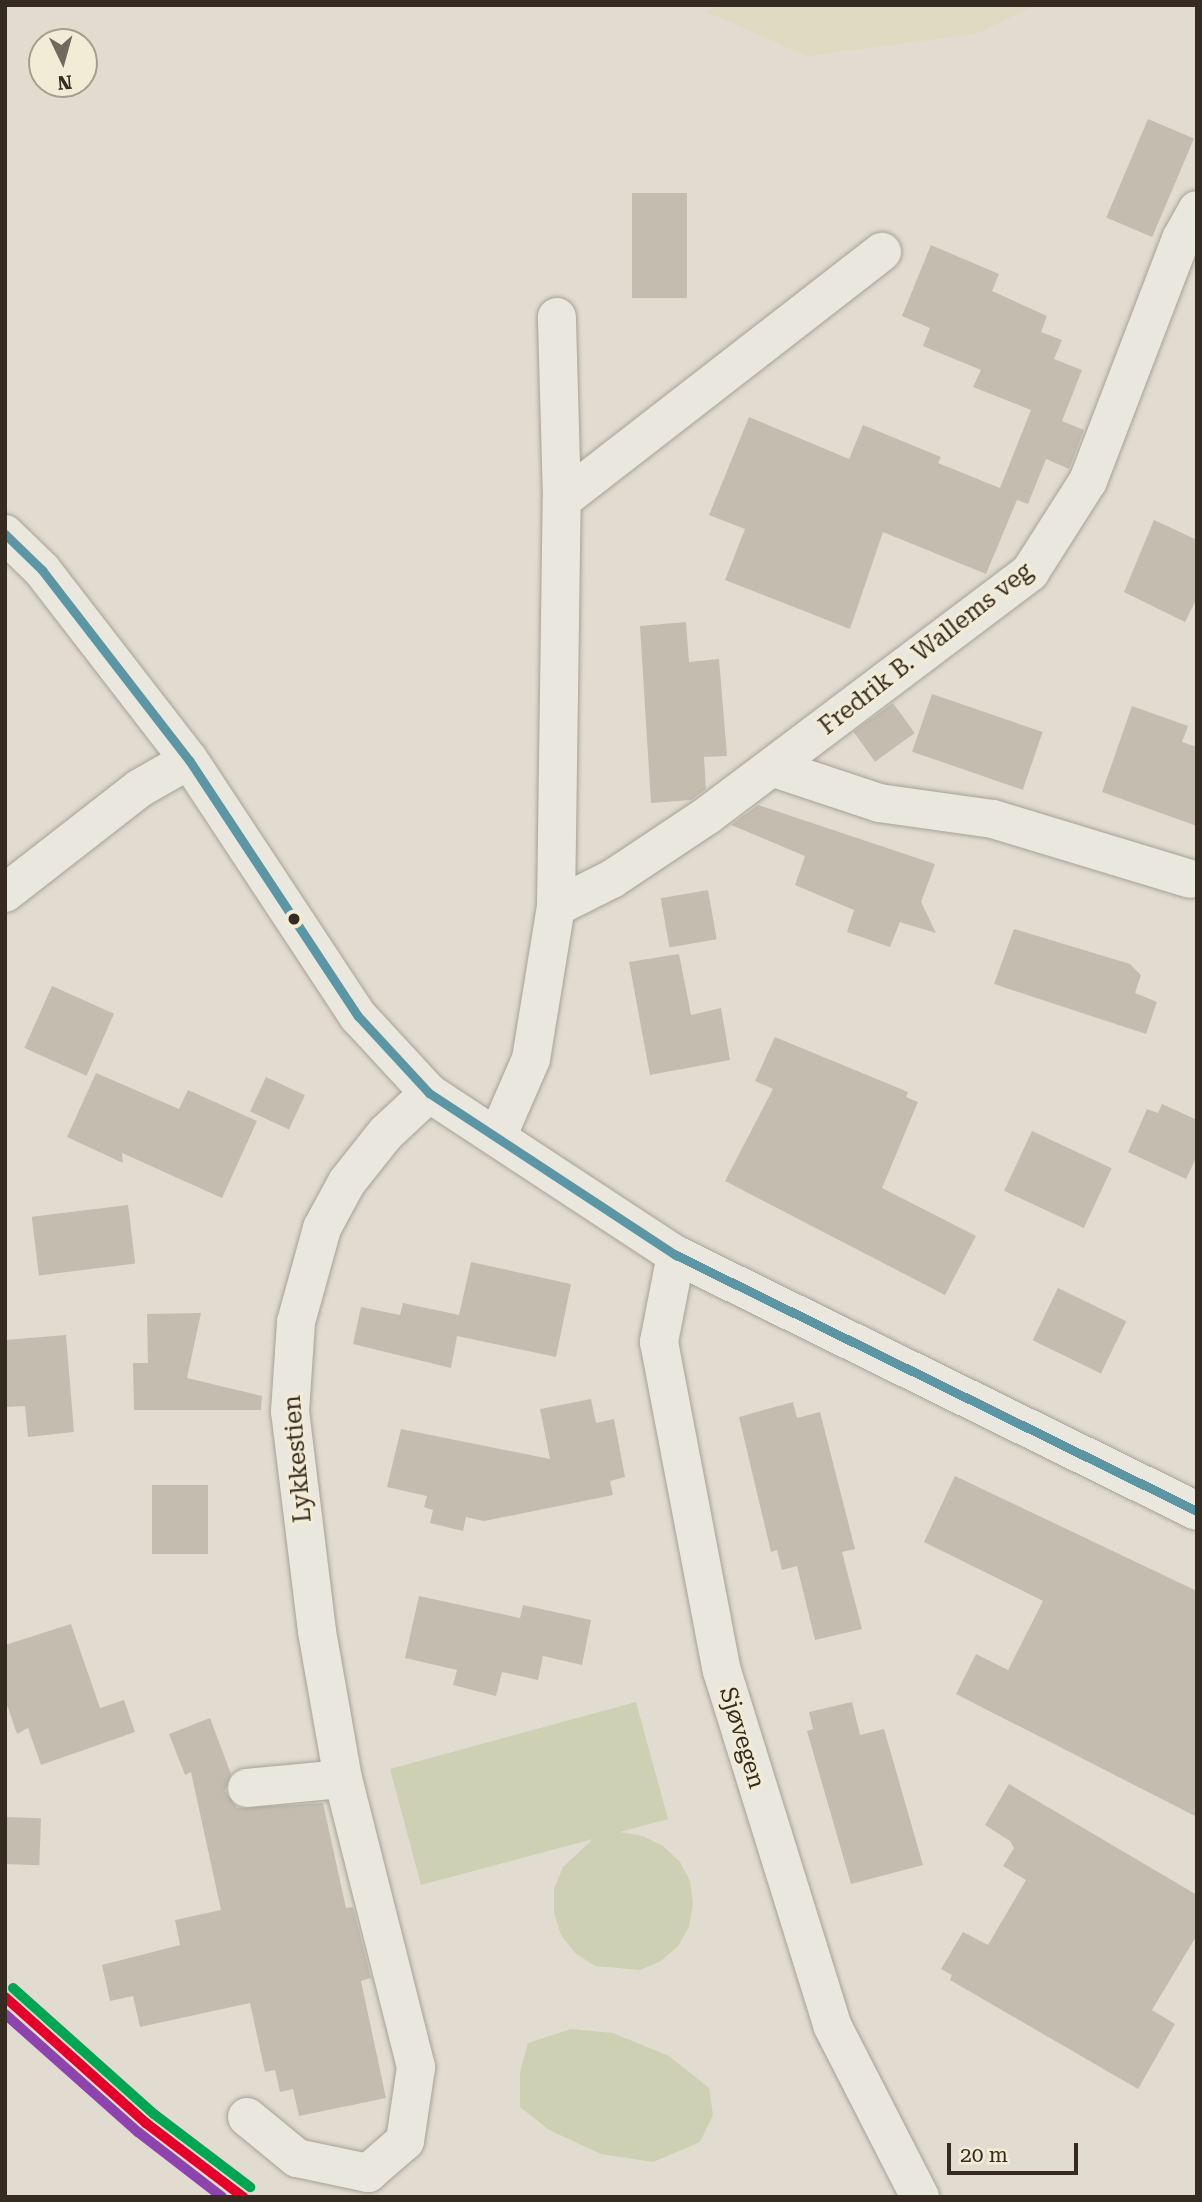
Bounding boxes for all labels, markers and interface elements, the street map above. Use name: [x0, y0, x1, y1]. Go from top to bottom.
north arrow: [28, 28, 98, 98]
text: N: [56, 70, 73, 95]
street label: Fredrik B. Wallems veg: [814, 557, 1038, 741]
unlabelled marker: [287, 912, 301, 926]
street label: Lykkestien: [278, 1394, 318, 1524]
street label: Sjøvegen: [713, 1684, 771, 1792]
scale bar: [950, 2128, 1081, 2172]
text: 20 m: [960, 2143, 1008, 2167]

